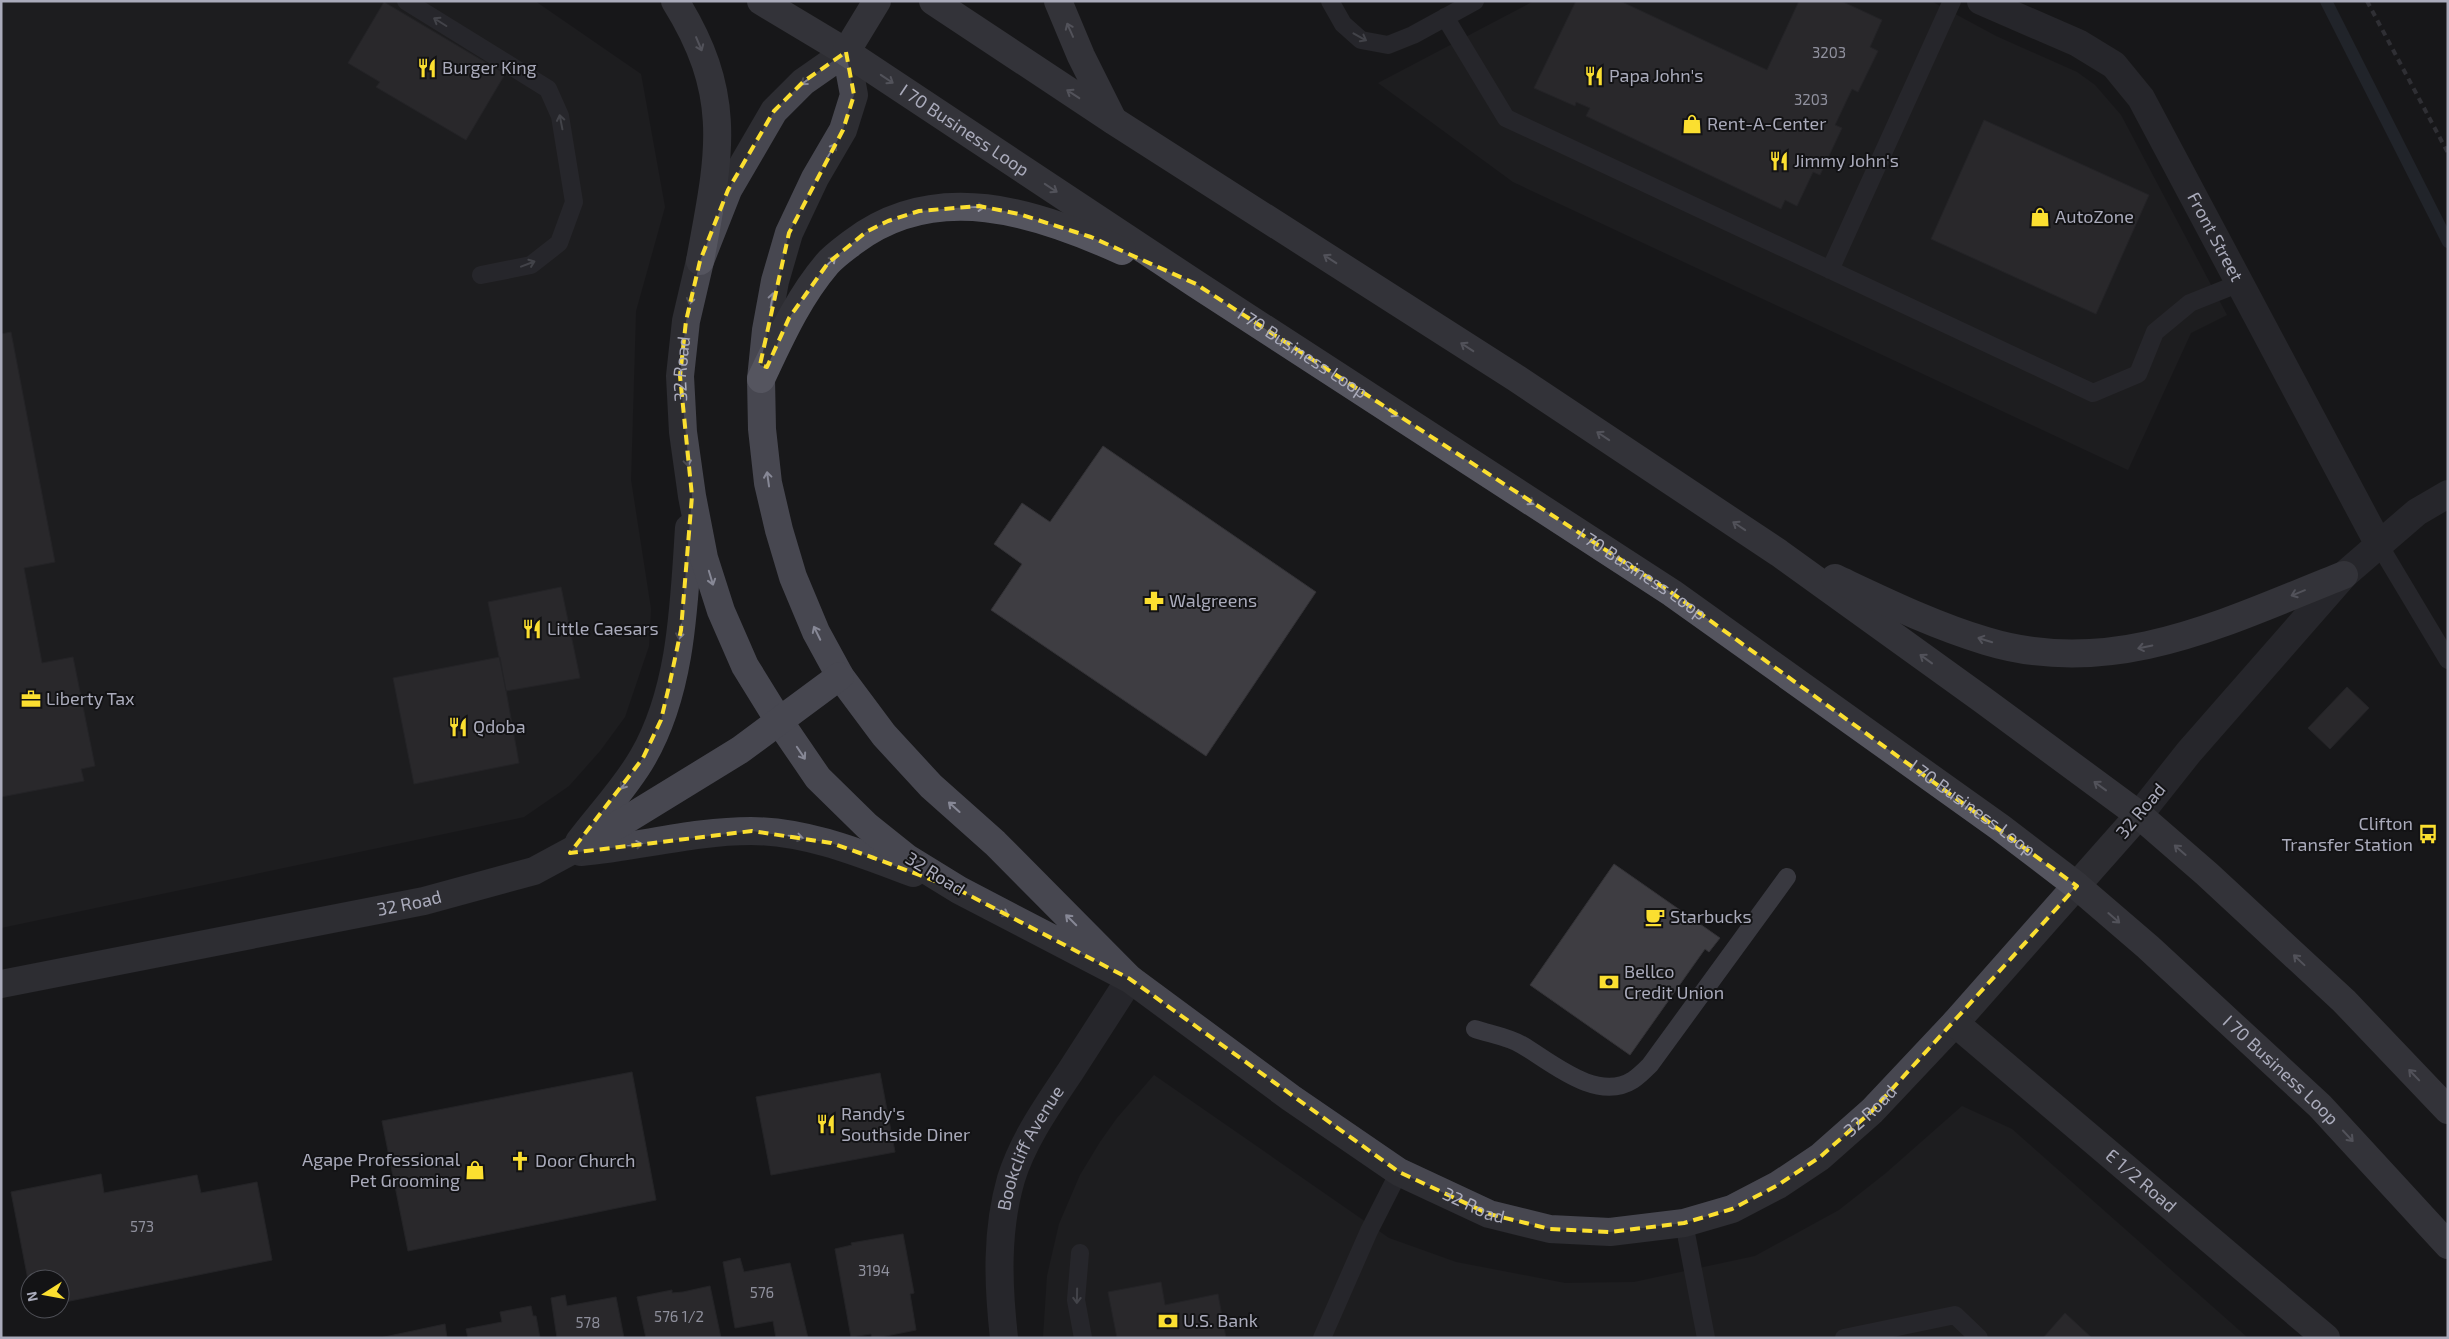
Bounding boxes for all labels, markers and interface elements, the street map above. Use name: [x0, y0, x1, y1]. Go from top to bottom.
one-way arrow: [434, 17, 448, 27]
one-way arrow: [1064, 23, 1074, 38]
one-way arrow: [1353, 32, 1368, 42]
one-way arrow: [694, 36, 704, 51]
house number: 3203: [1812, 43, 1846, 61]
place label: Burger King: [442, 56, 537, 78]
restaurant icon: Burger King: [416, 57, 438, 79]
place label: Papa John's: [1609, 64, 1703, 86]
restaurant icon: Papa John's: [1583, 65, 1605, 87]
one-way arrow: [879, 74, 893, 84]
one-way arrow: [800, 75, 813, 86]
street label: I 70 Business Loop: [896, 79, 1034, 180]
one-way arrow: [1067, 89, 1081, 99]
house number: 3203: [1794, 90, 1828, 108]
place label: Rent-A-Center: [1707, 112, 1826, 134]
shop icon: Rent-A-Center: [1681, 113, 1703, 135]
one-way arrow: [556, 114, 565, 130]
one-way arrow: [827, 143, 837, 158]
place label: Jimmy John's: [1794, 149, 1899, 171]
restaurant icon: Jimmy John's: [1768, 150, 1790, 172]
one-way arrow: [1044, 183, 1058, 194]
street label: Front Street: [2183, 188, 2249, 285]
one-way arrow: [968, 202, 984, 211]
place label: AutoZone: [2055, 205, 2134, 227]
shop icon: AutoZone: [2029, 206, 2051, 228]
one-way arrow: [1324, 254, 1338, 264]
one-way arrow: [824, 256, 836, 268]
one-way arrow: [520, 259, 535, 268]
one-way arrow: [686, 289, 695, 305]
one-way arrow: [767, 292, 777, 308]
street label: I 70 Business Loop: [1234, 302, 1372, 402]
street label: 32 Road: [668, 335, 694, 402]
one-way arrow: [1461, 342, 1475, 352]
one-way arrow: [1385, 406, 1399, 417]
one-way arrow: [1596, 431, 1610, 441]
one-way arrow: [682, 450, 692, 466]
one-way arrow: [763, 471, 773, 487]
one-way arrow: [1521, 495, 1535, 505]
one-way arrow: [1732, 521, 1746, 531]
street label: I 70 Business Loop: [1574, 523, 1711, 624]
one-way arrow: [706, 570, 716, 586]
place label: Walgreens: [1169, 589, 1257, 611]
one-way arrow: [2291, 589, 2306, 598]
pharmacy icon: Walgreens: [1143, 590, 1165, 612]
place label: Little Caesars: [547, 617, 659, 639]
restaurant icon: Little Caesars: [521, 618, 543, 640]
one-way arrow: [675, 624, 685, 640]
one-way arrow: [812, 626, 821, 641]
one-way arrow: [1977, 635, 1993, 645]
one-way arrow: [2138, 642, 2154, 652]
one-way arrow: [1919, 654, 1933, 664]
place label: Liberty Tax: [46, 687, 135, 709]
office icon: Liberty Tax: [20, 688, 42, 710]
place label: Qdoba: [473, 715, 526, 737]
restaurant icon: Qdoba: [447, 716, 469, 738]
one-way arrow: [796, 745, 806, 759]
street label: I 70 Business Loop: [1906, 754, 2040, 860]
one-way arrow: [620, 776, 630, 790]
street label: 32 Road: [2111, 778, 2170, 843]
one-way arrow: [2093, 781, 2107, 791]
one-way arrow: [948, 802, 961, 813]
place label: Clifton Transfer Station: [2282, 812, 2413, 855]
bus stop icon: Clifton Transfer Station: [2417, 823, 2439, 845]
one-way arrow: [788, 833, 804, 843]
one-way arrow: [627, 840, 643, 850]
one-way arrow: [2173, 844, 2186, 856]
street label: 32 Road: [902, 846, 969, 900]
street label: 32 Road: [375, 885, 444, 920]
place label: Starbucks: [1670, 905, 1752, 927]
cafe icon: Starbucks: [1644, 906, 1666, 928]
one-way arrow: [994, 908, 1009, 917]
one-way arrow: [2107, 912, 2120, 924]
one-way arrow: [1065, 913, 1077, 926]
one-way arrow: [2293, 954, 2306, 966]
place label: Bellco Credit Union: [1624, 960, 1724, 1003]
bank icon: Bellco Credit Union: [1598, 971, 1620, 993]
street label: I 70 Business Loop: [2219, 1010, 2344, 1129]
one-way arrow: [2408, 1068, 2420, 1081]
street label: 32 Road: [1839, 1080, 1901, 1141]
street label: Bookcliff Avenue: [992, 1081, 1068, 1212]
place label: Randy's Southside Diner: [841, 1102, 970, 1145]
restaurant icon: Randy's Southside Diner: [815, 1113, 837, 1135]
one-way arrow: [2342, 1130, 2353, 1143]
street label: E 1/2 Road: [2102, 1144, 2182, 1216]
place label: Agape Professional Pet Grooming: [302, 1148, 461, 1191]
place label: Door Church: [535, 1149, 635, 1171]
church icon: Door Church: [509, 1150, 531, 1172]
shop icon: Agape Professional Pet Grooming: [464, 1159, 486, 1181]
street label: 32 Road: [1440, 1182, 1507, 1227]
house number: 573: [130, 1217, 154, 1235]
house number: 3194: [858, 1261, 890, 1279]
north arrow: [20, 1269, 70, 1319]
house number: 576: [750, 1283, 774, 1301]
one-way arrow: [1073, 1287, 1082, 1303]
text: N: [22, 1290, 41, 1303]
house number: 576 1/2: [654, 1307, 704, 1325]
place label: U.S. Bank: [1183, 1309, 1258, 1331]
bank icon: U.S. Bank: [1157, 1310, 1179, 1332]
house number: 578: [576, 1313, 600, 1331]

